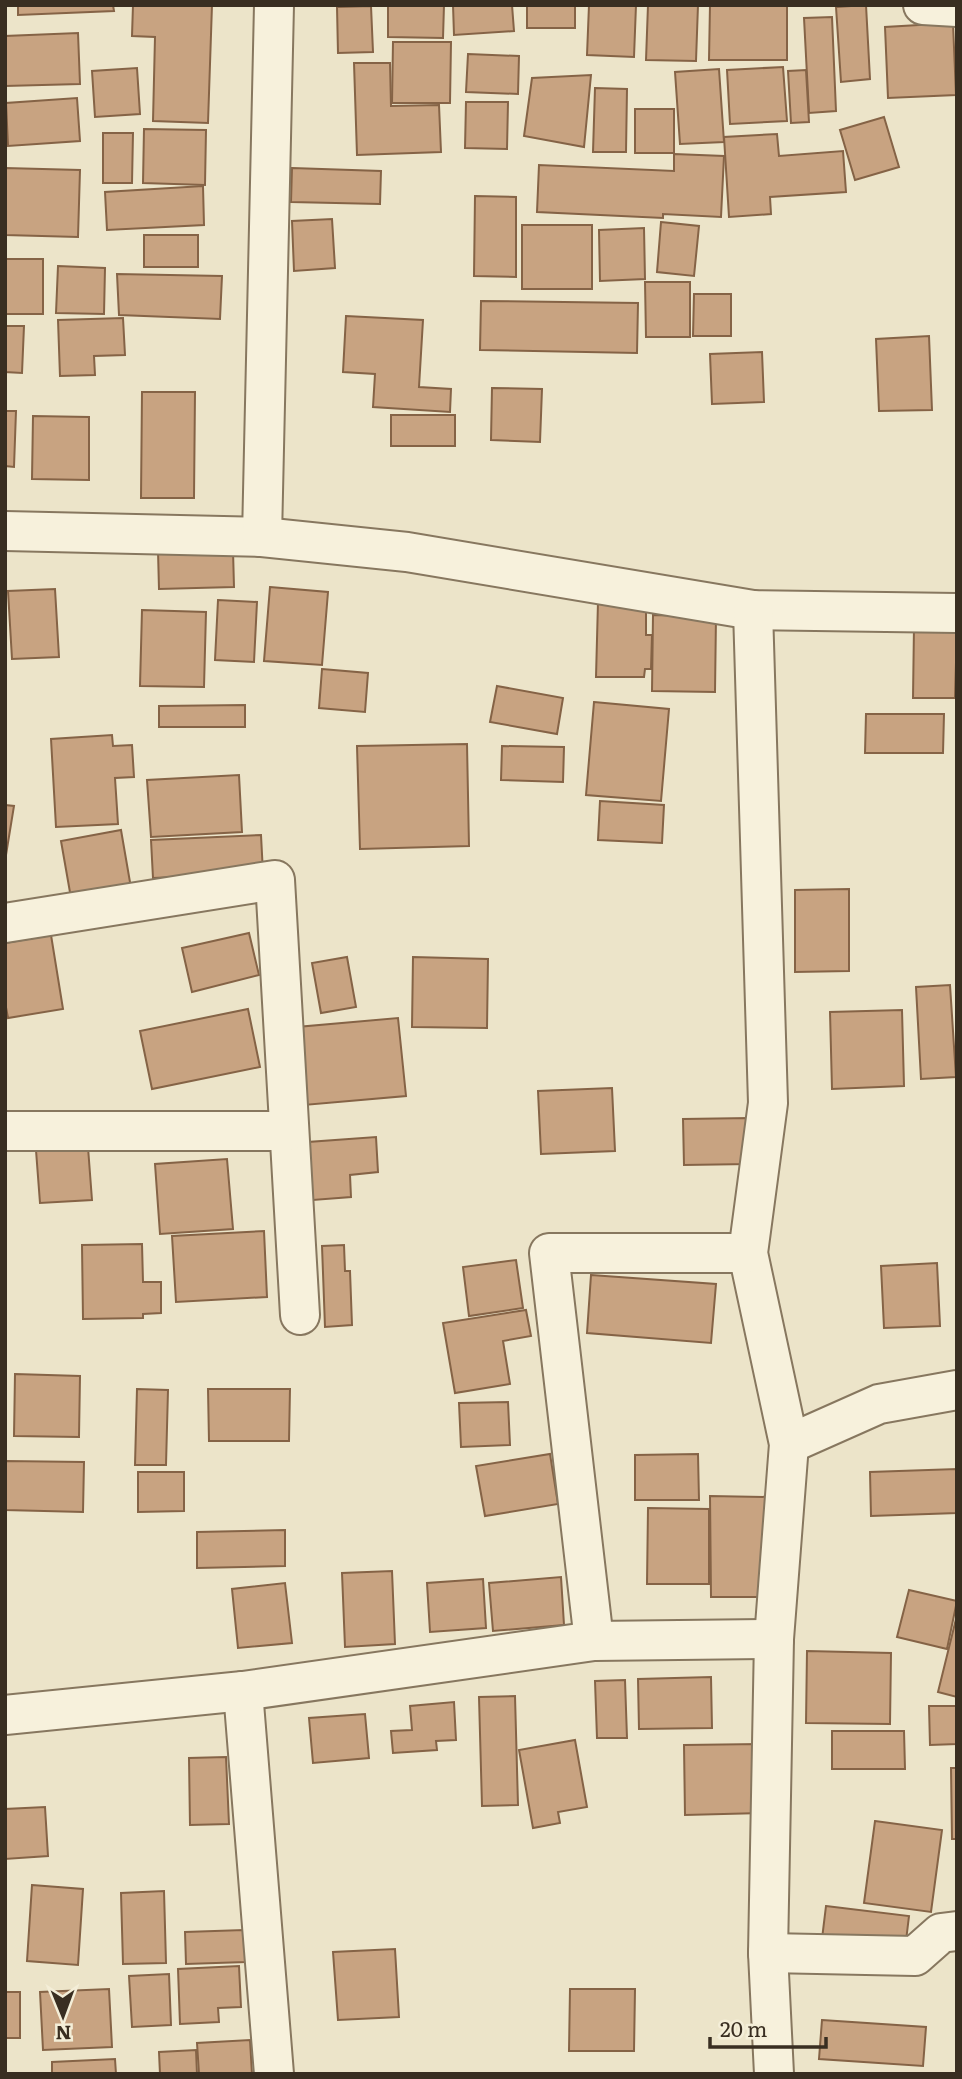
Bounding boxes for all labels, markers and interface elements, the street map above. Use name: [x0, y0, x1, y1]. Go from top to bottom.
north arrow: [28, 1981, 98, 2051]
scale bar: [710, 2006, 825, 2050]
text: 20 m: [720, 2012, 767, 2043]
text: N: [55, 2020, 72, 2048]

